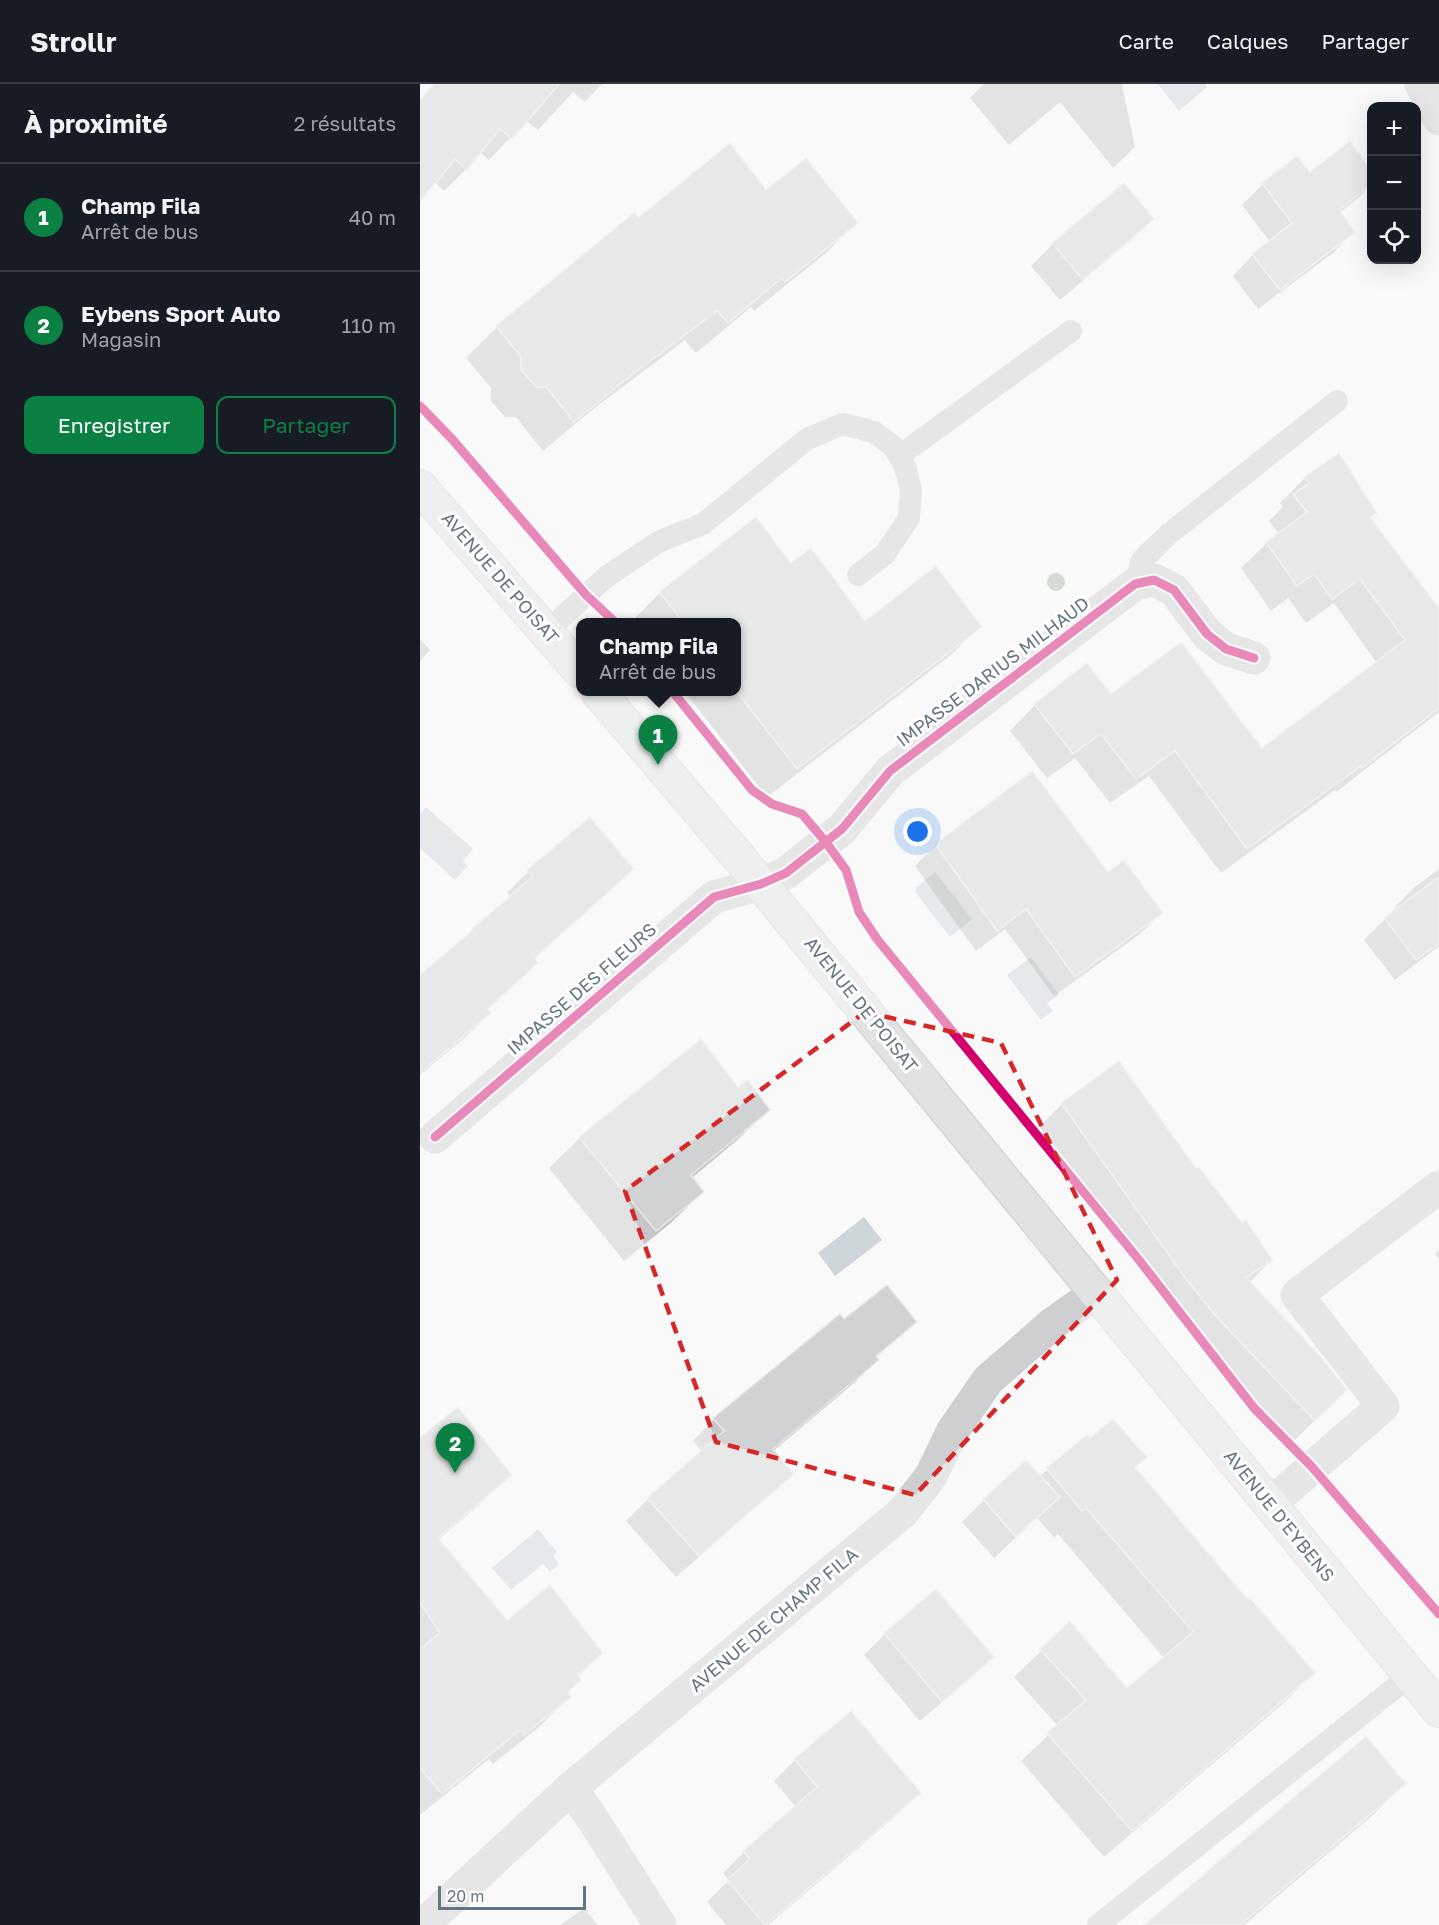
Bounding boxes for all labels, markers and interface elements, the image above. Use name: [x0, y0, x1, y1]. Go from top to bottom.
text: Strollr: [30, 25, 117, 58]
text: Carte: [1118, 28, 1174, 54]
text: Calques: [1207, 28, 1288, 54]
text: Partager: [1321, 28, 1409, 54]
map controls: [1367, 102, 1421, 264]
button: +: [1367, 102, 1421, 156]
text: À proximité: [24, 108, 168, 139]
text: 2 résultats: [294, 111, 396, 135]
button: −: [1367, 156, 1421, 210]
text: Champ Fila: [81, 192, 200, 219]
text: 1: [38, 205, 49, 229]
text: 40 m: [349, 205, 396, 229]
button: locate: [1367, 210, 1421, 264]
text: Arrêt de bus: [81, 219, 198, 243]
text: Eybens Sport Auto: [81, 300, 281, 327]
text: 2: [37, 313, 50, 337]
text: 110 m: [342, 313, 396, 337]
text: Magasin: [81, 327, 161, 351]
button: Enregistrer: [24, 396, 204, 454]
button: Partager: [216, 396, 396, 454]
street label: AVENUE DE POISAT: [437, 507, 564, 648]
street label: IMPASSE DARIUS MILHAUD: [892, 592, 1093, 751]
popup: [576, 618, 741, 696]
text: Champ Fila: [599, 632, 718, 659]
text: Arrêt de bus: [599, 659, 716, 683]
pin: 1: [638, 716, 678, 765]
your location: [903, 817, 932, 846]
street label: IMPASSE DES FLEURS: [502, 918, 660, 1059]
street label: AVENUE DE POISAT: [800, 932, 923, 1076]
pin: 2: [435, 1424, 474, 1473]
street label: AVENUE D'EYBENS: [1220, 1445, 1340, 1586]
street label: AVENUE DE CHAMP FILA: [685, 1542, 862, 1696]
scale bar: [438, 1883, 586, 1910]
text: 20 m: [447, 1886, 484, 1906]

